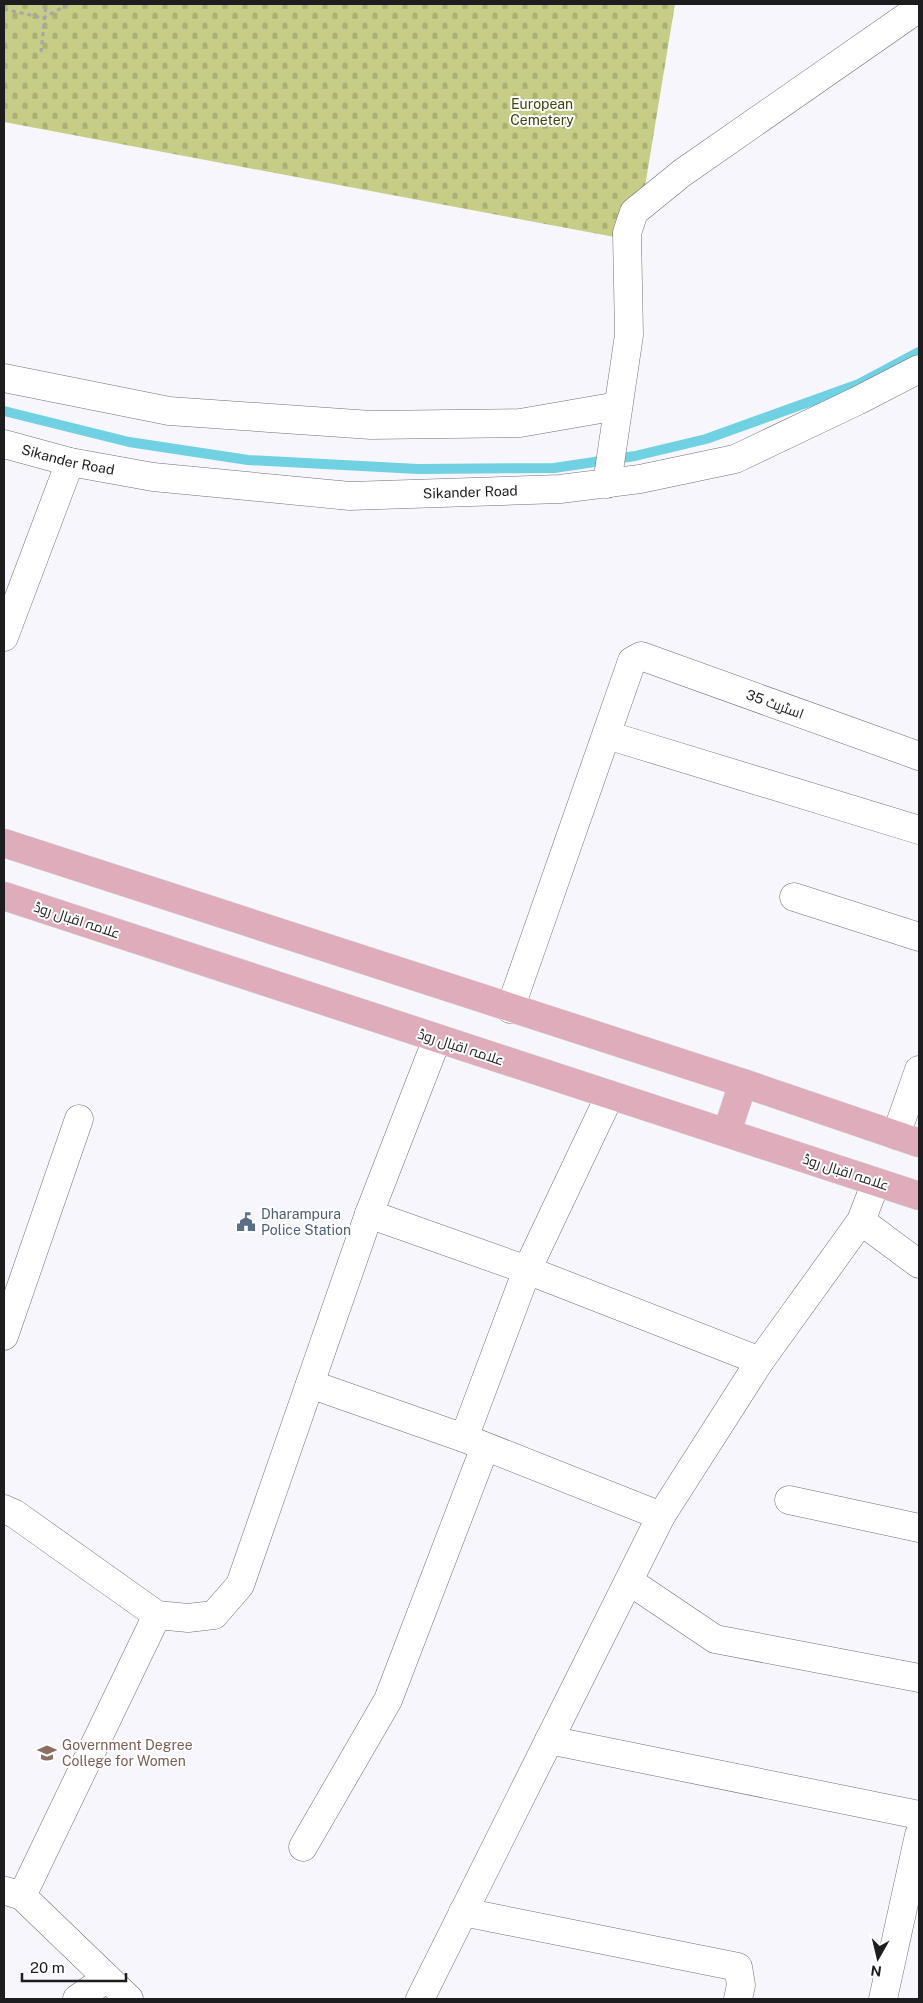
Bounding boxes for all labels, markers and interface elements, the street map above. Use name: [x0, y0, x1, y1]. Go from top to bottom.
park label: European Cemetery: [510, 96, 574, 128]
street label: Sikander Road: [20, 441, 116, 478]
street label: Sikander Road: [423, 482, 518, 502]
street label: اسٹریٹ 35: [744, 686, 806, 722]
street label: علامہ اقبال روڈ: [32, 899, 122, 942]
street label: علامہ اقبال روڈ: [416, 1026, 506, 1069]
street label: علامہ اقبال روڈ: [801, 1151, 891, 1194]
place label: Dharampura Police Station: [261, 1206, 351, 1238]
public building icon: Dharampura Police Station: [235, 1211, 257, 1233]
place label: Government Degree College for Women: [62, 1737, 193, 1769]
school or university icon: Government Degree College for Women: [36, 1742, 58, 1764]
north arrow: [853, 1933, 903, 1983]
scale bar: [22, 1950, 126, 1982]
text: 20 m: [30, 1959, 65, 1976]
text: N: [870, 1962, 883, 1980]

